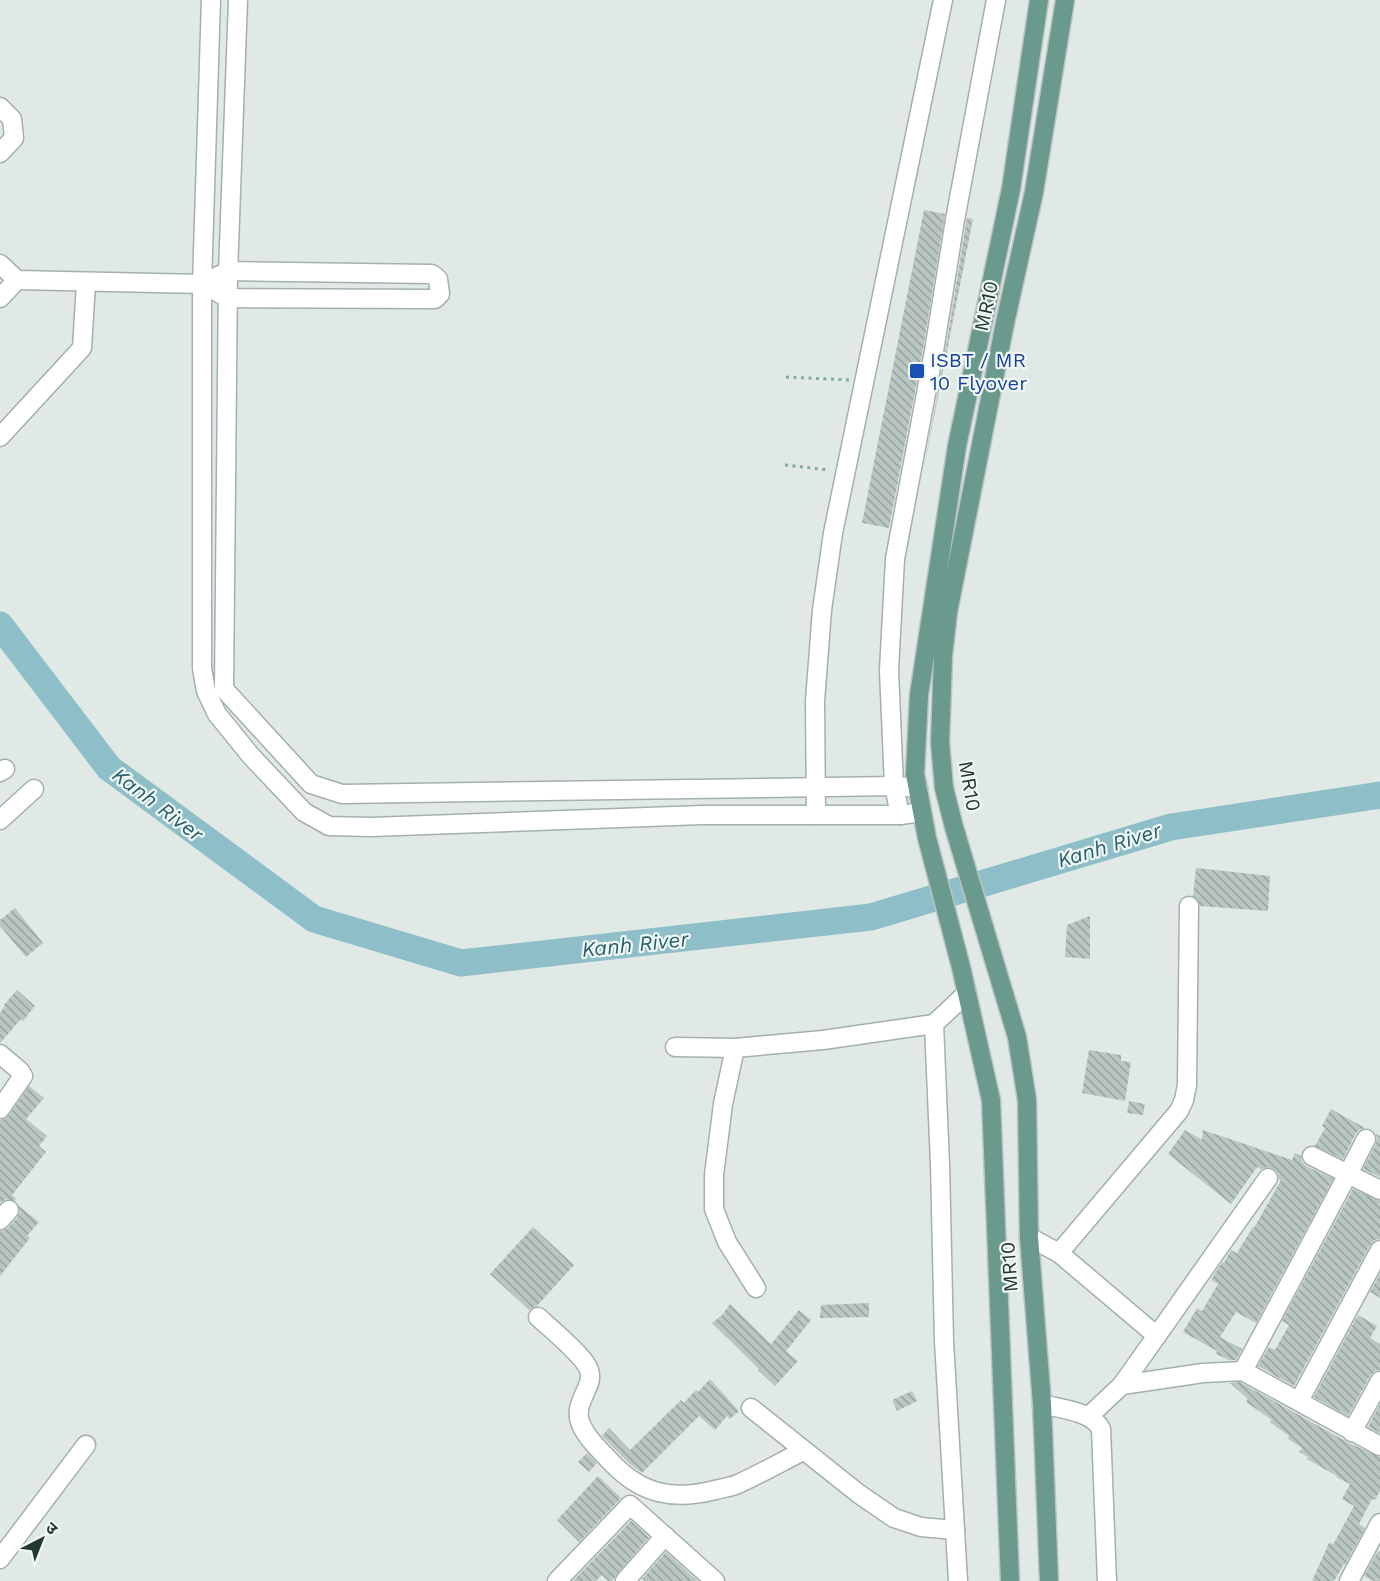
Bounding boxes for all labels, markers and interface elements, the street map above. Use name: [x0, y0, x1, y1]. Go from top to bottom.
street label: MR10: [969, 279, 1003, 333]
place label: ISBT / MR 10 Flyover: [930, 348, 1027, 395]
marker: ISBT / MR 10 Flyover: [908, 362, 926, 380]
street label: MR10: [954, 759, 986, 813]
water label: Kanh River: [108, 762, 209, 847]
water label: Kanh River: [1054, 817, 1165, 873]
water label: Kanh River: [580, 926, 691, 962]
street label: MR10: [995, 1241, 1023, 1293]
north arrow: [12, 1509, 72, 1569]
text: उ: [42, 1518, 62, 1539]

